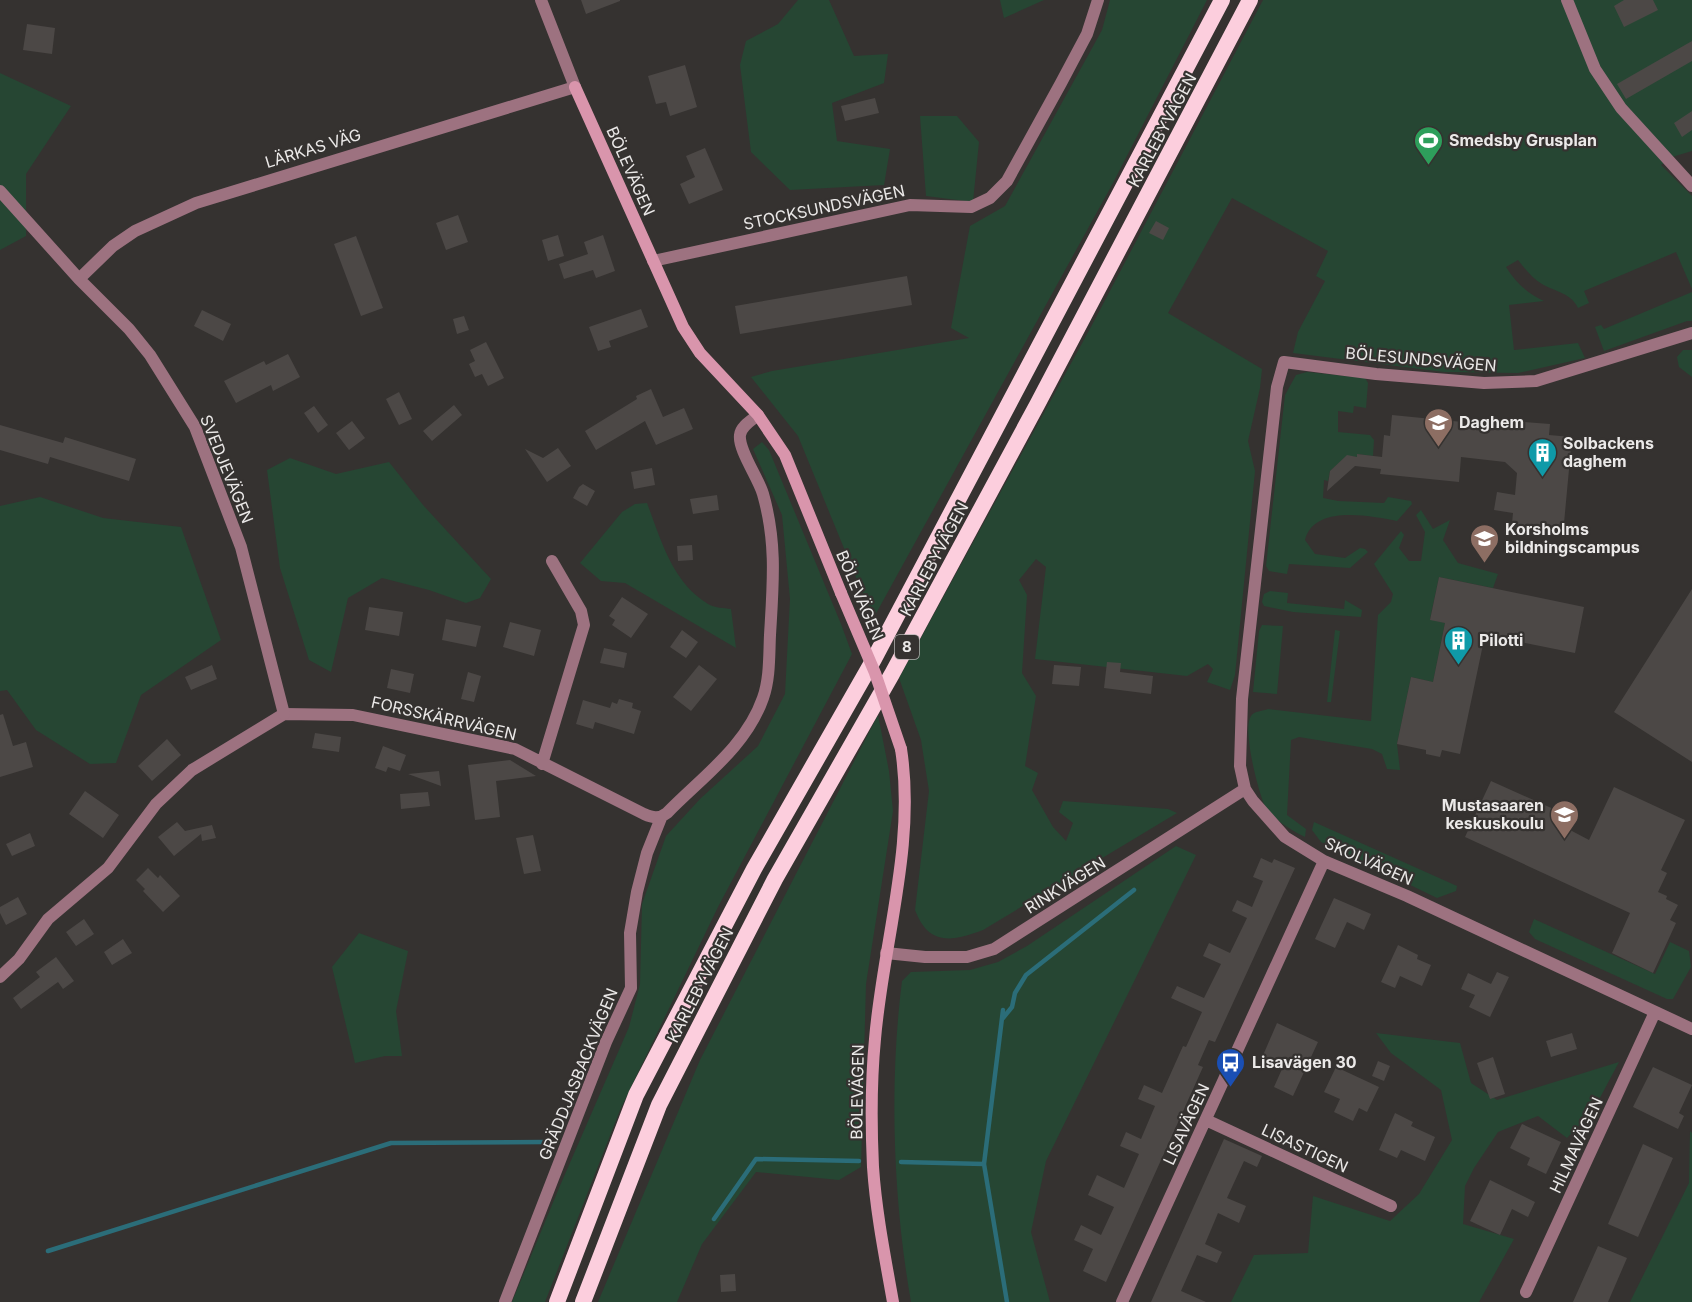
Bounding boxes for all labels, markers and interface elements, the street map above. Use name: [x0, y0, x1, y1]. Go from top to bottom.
street label: KARLEBYVÄGEN: [1124, 70, 1200, 190]
street label: BÖLEVÄGEN: [602, 123, 660, 219]
street label: LÄRKAS VÄG: [263, 124, 363, 172]
sports icon: Smedsby Grusplan: [1412, 124, 1444, 166]
place label: Smedsby Grusplan: [1449, 130, 1597, 150]
street label: STOCKSUNDSVÄGEN: [741, 180, 907, 234]
street label: BÖLESUNDSVÄGEN: [1345, 342, 1497, 376]
school or university icon: Daghem: [1422, 406, 1454, 448]
street label: SVEDJEVÄGEN: [196, 412, 258, 526]
place label: Daghem: [1459, 412, 1524, 432]
place label: Solbackens daghem: [1563, 433, 1654, 471]
building icon: Solbackens daghem: [1526, 436, 1558, 478]
street label: KARLEBYVÄGEN: [896, 499, 972, 619]
place label: Korsholms bildningscampus: [1505, 519, 1640, 557]
school or university icon: Korsholms bildningscampus: [1468, 522, 1500, 564]
street label: BÖLEVÄGEN: [832, 547, 888, 643]
building icon: Pilotti: [1442, 624, 1474, 666]
place label: Pilotti: [1479, 630, 1523, 650]
road number: 8: [895, 635, 919, 659]
street label: FORSSKÄRRVÄGEN: [369, 692, 519, 744]
place label: Mustasaaren keskuskoulu: [1442, 795, 1544, 833]
school or university icon: Mustasaaren keskuskoulu: [1549, 798, 1581, 840]
street label: SKOLVÄGEN: [1322, 833, 1416, 889]
street label: RINKVÄGEN: [1021, 852, 1109, 918]
street label: KARLEBYVÄGEN: [662, 924, 738, 1046]
street label: GRÄDDJASBACKVÄGEN: [534, 985, 622, 1163]
street label: BÖLEVÄGEN: [846, 1044, 868, 1140]
bus stop icon: Lisavägen 30: [1215, 1046, 1247, 1088]
place label: Lisavägen 30: [1252, 1052, 1357, 1072]
street label: LISAVÄGEN: [1158, 1080, 1214, 1168]
street label: HILMAVÄGEN: [1545, 1094, 1607, 1196]
street label: LISASTIGEN: [1259, 1119, 1351, 1177]

